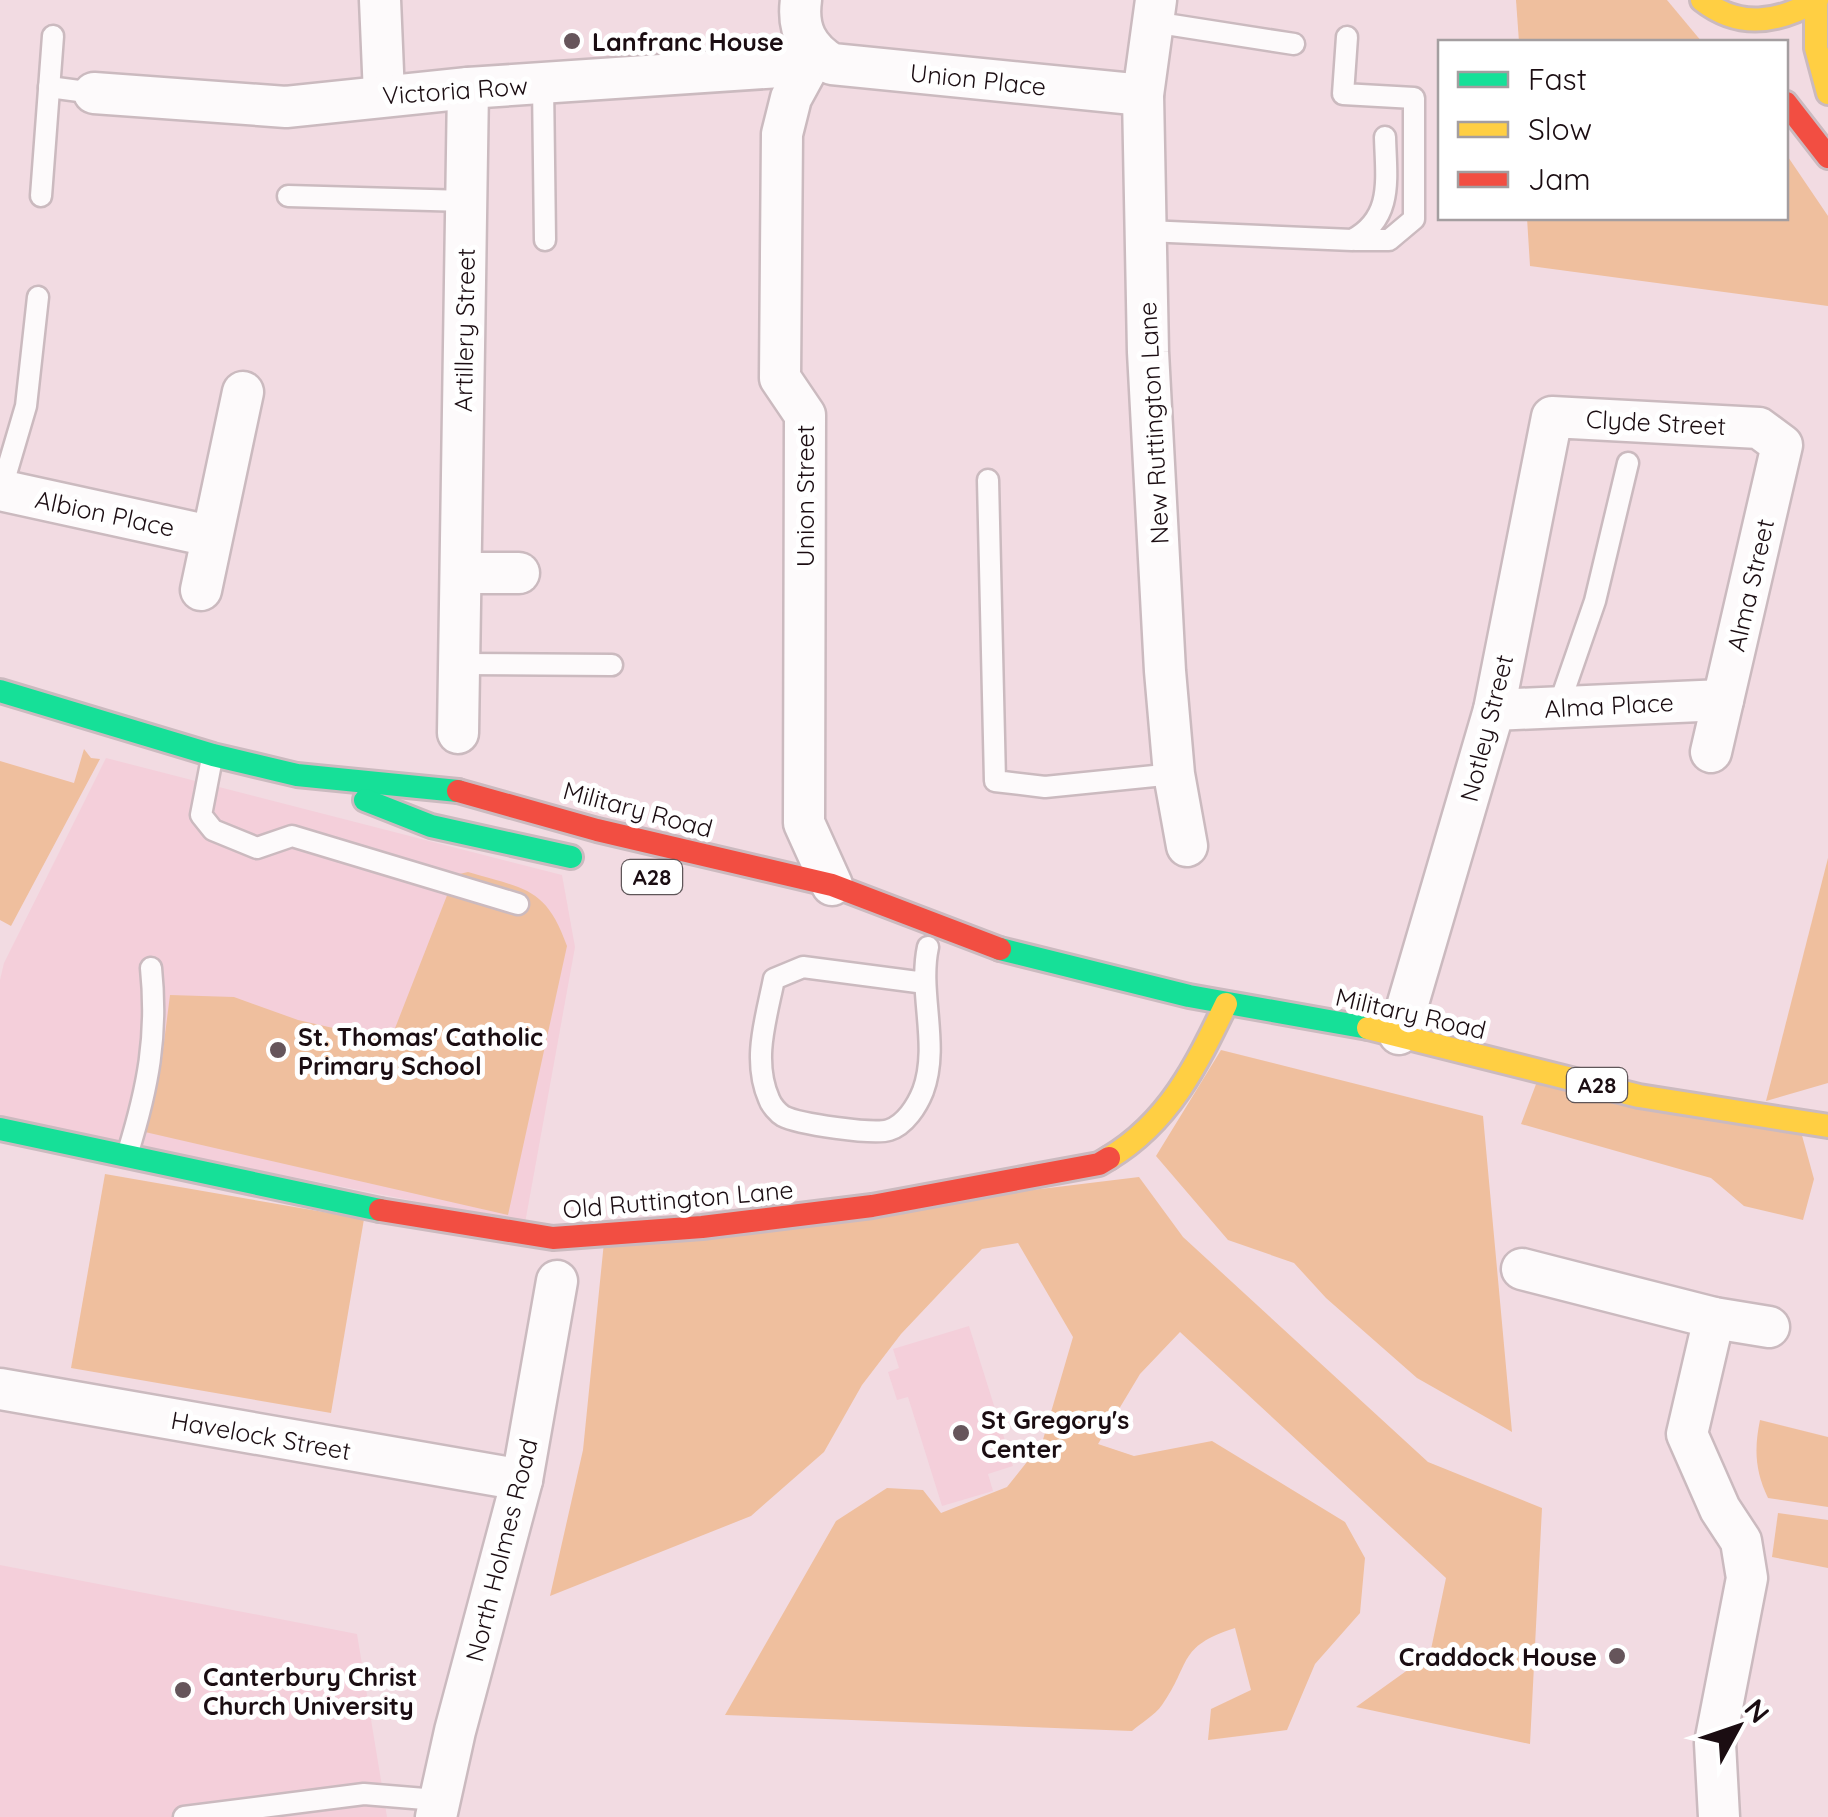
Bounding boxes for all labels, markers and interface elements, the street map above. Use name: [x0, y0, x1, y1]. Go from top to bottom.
place label: Lanfranc House: [592, 26, 784, 57]
marker: Lanfranc House: [561, 30, 583, 52]
legend: [1438, 40, 1788, 220]
street label: Union Place: [908, 56, 1048, 102]
text: Fast: [1528, 60, 1587, 98]
street label: Victoria Row: [381, 69, 529, 111]
text: Slow: [1528, 110, 1592, 148]
text: Jam: [1528, 160, 1591, 198]
street label: Artillery Street: [447, 248, 481, 412]
street label: New Ruttington Lane: [1131, 301, 1175, 545]
street label: Clyde Street: [1585, 403, 1727, 441]
street label: Union Street: [789, 425, 820, 567]
street label: Albion Place: [32, 483, 178, 543]
street label: Alma Street: [1720, 516, 1780, 654]
street label: Notley Street: [1453, 651, 1519, 805]
street label: Alma Place: [1543, 686, 1675, 724]
street label: Military Road: [560, 774, 716, 844]
road number: A28: [622, 860, 682, 894]
street label: Military Road: [1333, 981, 1489, 1045]
place label: St. Thomas' Catholic Primary School: [298, 1021, 543, 1081]
marker: St. Thomas' Catholic Primary School: [267, 1039, 289, 1061]
road number: A28: [1567, 1068, 1627, 1102]
street label: Old Ruttington Lane: [561, 1173, 795, 1225]
street label: Havelock Street: [169, 1404, 353, 1466]
place label: St Gregory's Center: [981, 1404, 1129, 1464]
marker: St Gregory's Center: [950, 1422, 972, 1444]
street label: North Holmes Road: [458, 1435, 544, 1665]
place label: Craddock House: [1399, 1641, 1597, 1672]
marker: Craddock House: [1606, 1645, 1628, 1667]
place label: Canterbury Christ Church University: [203, 1661, 417, 1721]
north arrow: [1688, 1677, 1788, 1777]
marker: Canterbury Christ Church University: [172, 1679, 194, 1701]
text: N: [1738, 1691, 1778, 1730]

